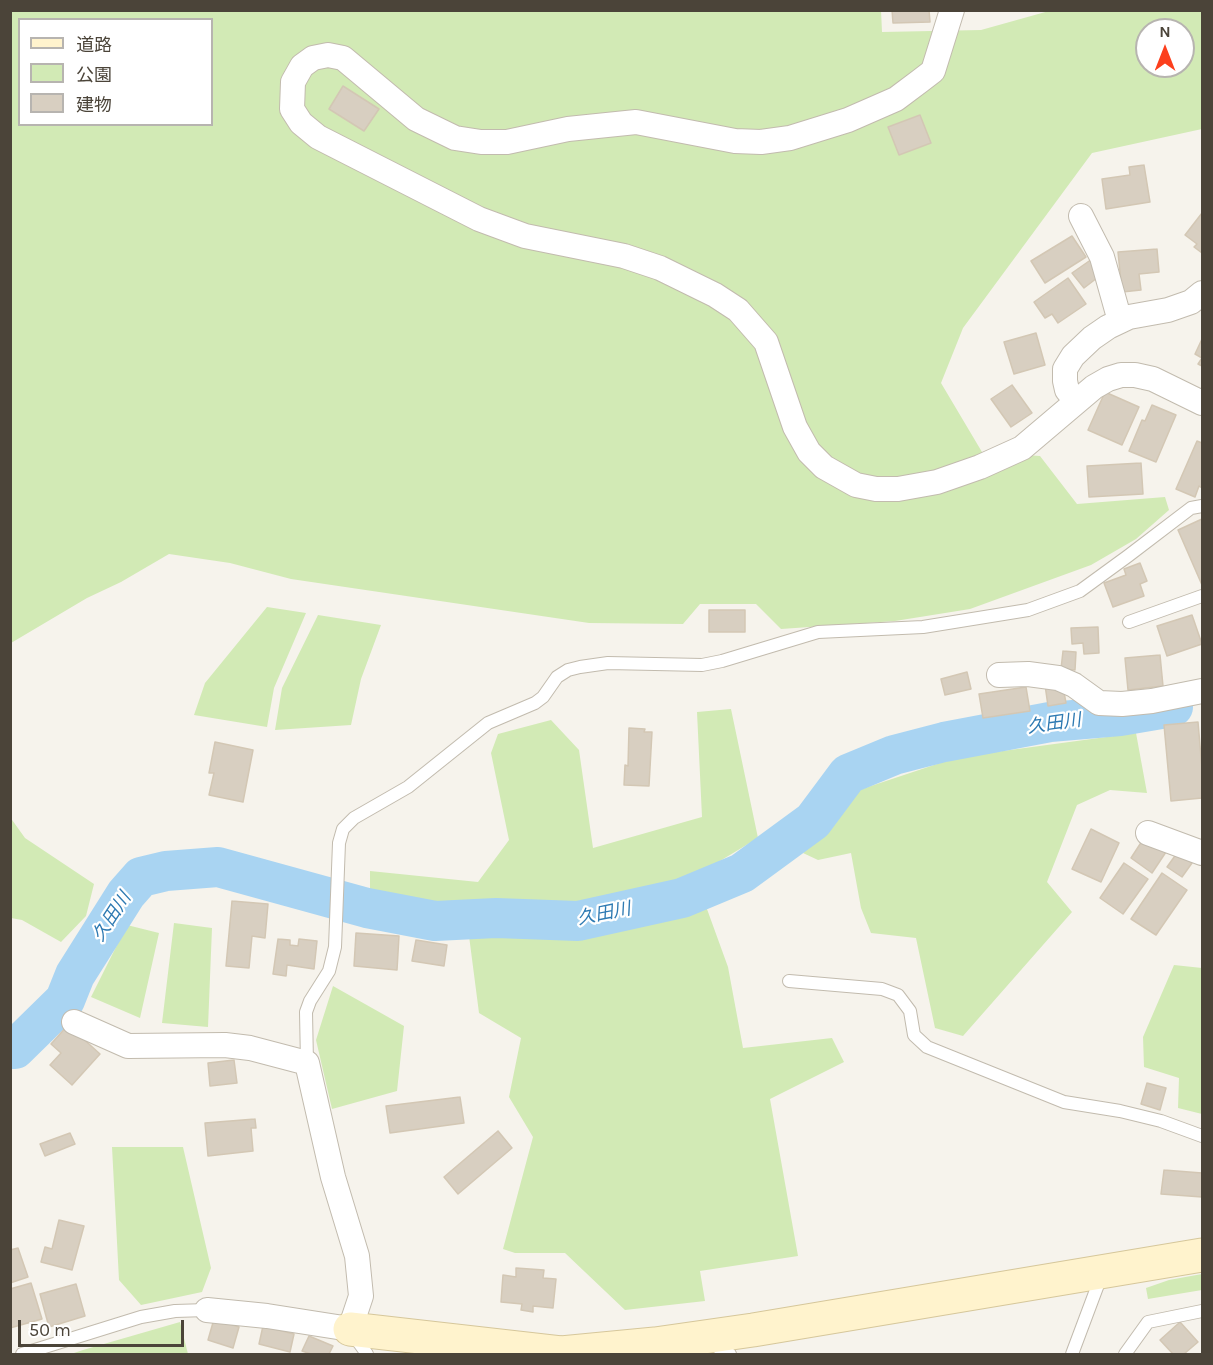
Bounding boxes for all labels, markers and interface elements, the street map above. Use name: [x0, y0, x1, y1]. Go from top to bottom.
legend: [18, 18, 213, 126]
north arrow: [1135, 18, 1195, 78]
text: N: [1159, 22, 1171, 41]
text: 道路: [76, 34, 112, 56]
text: 公園: [76, 64, 112, 86]
text: 建物: [76, 94, 112, 116]
water label: 久田川: [1026, 710, 1082, 738]
water label: 久田川: [88, 888, 136, 946]
water label: 久田川: [575, 898, 633, 930]
scale bar: [21, 1308, 188, 1346]
text: 50 m: [29, 1319, 71, 1341]

